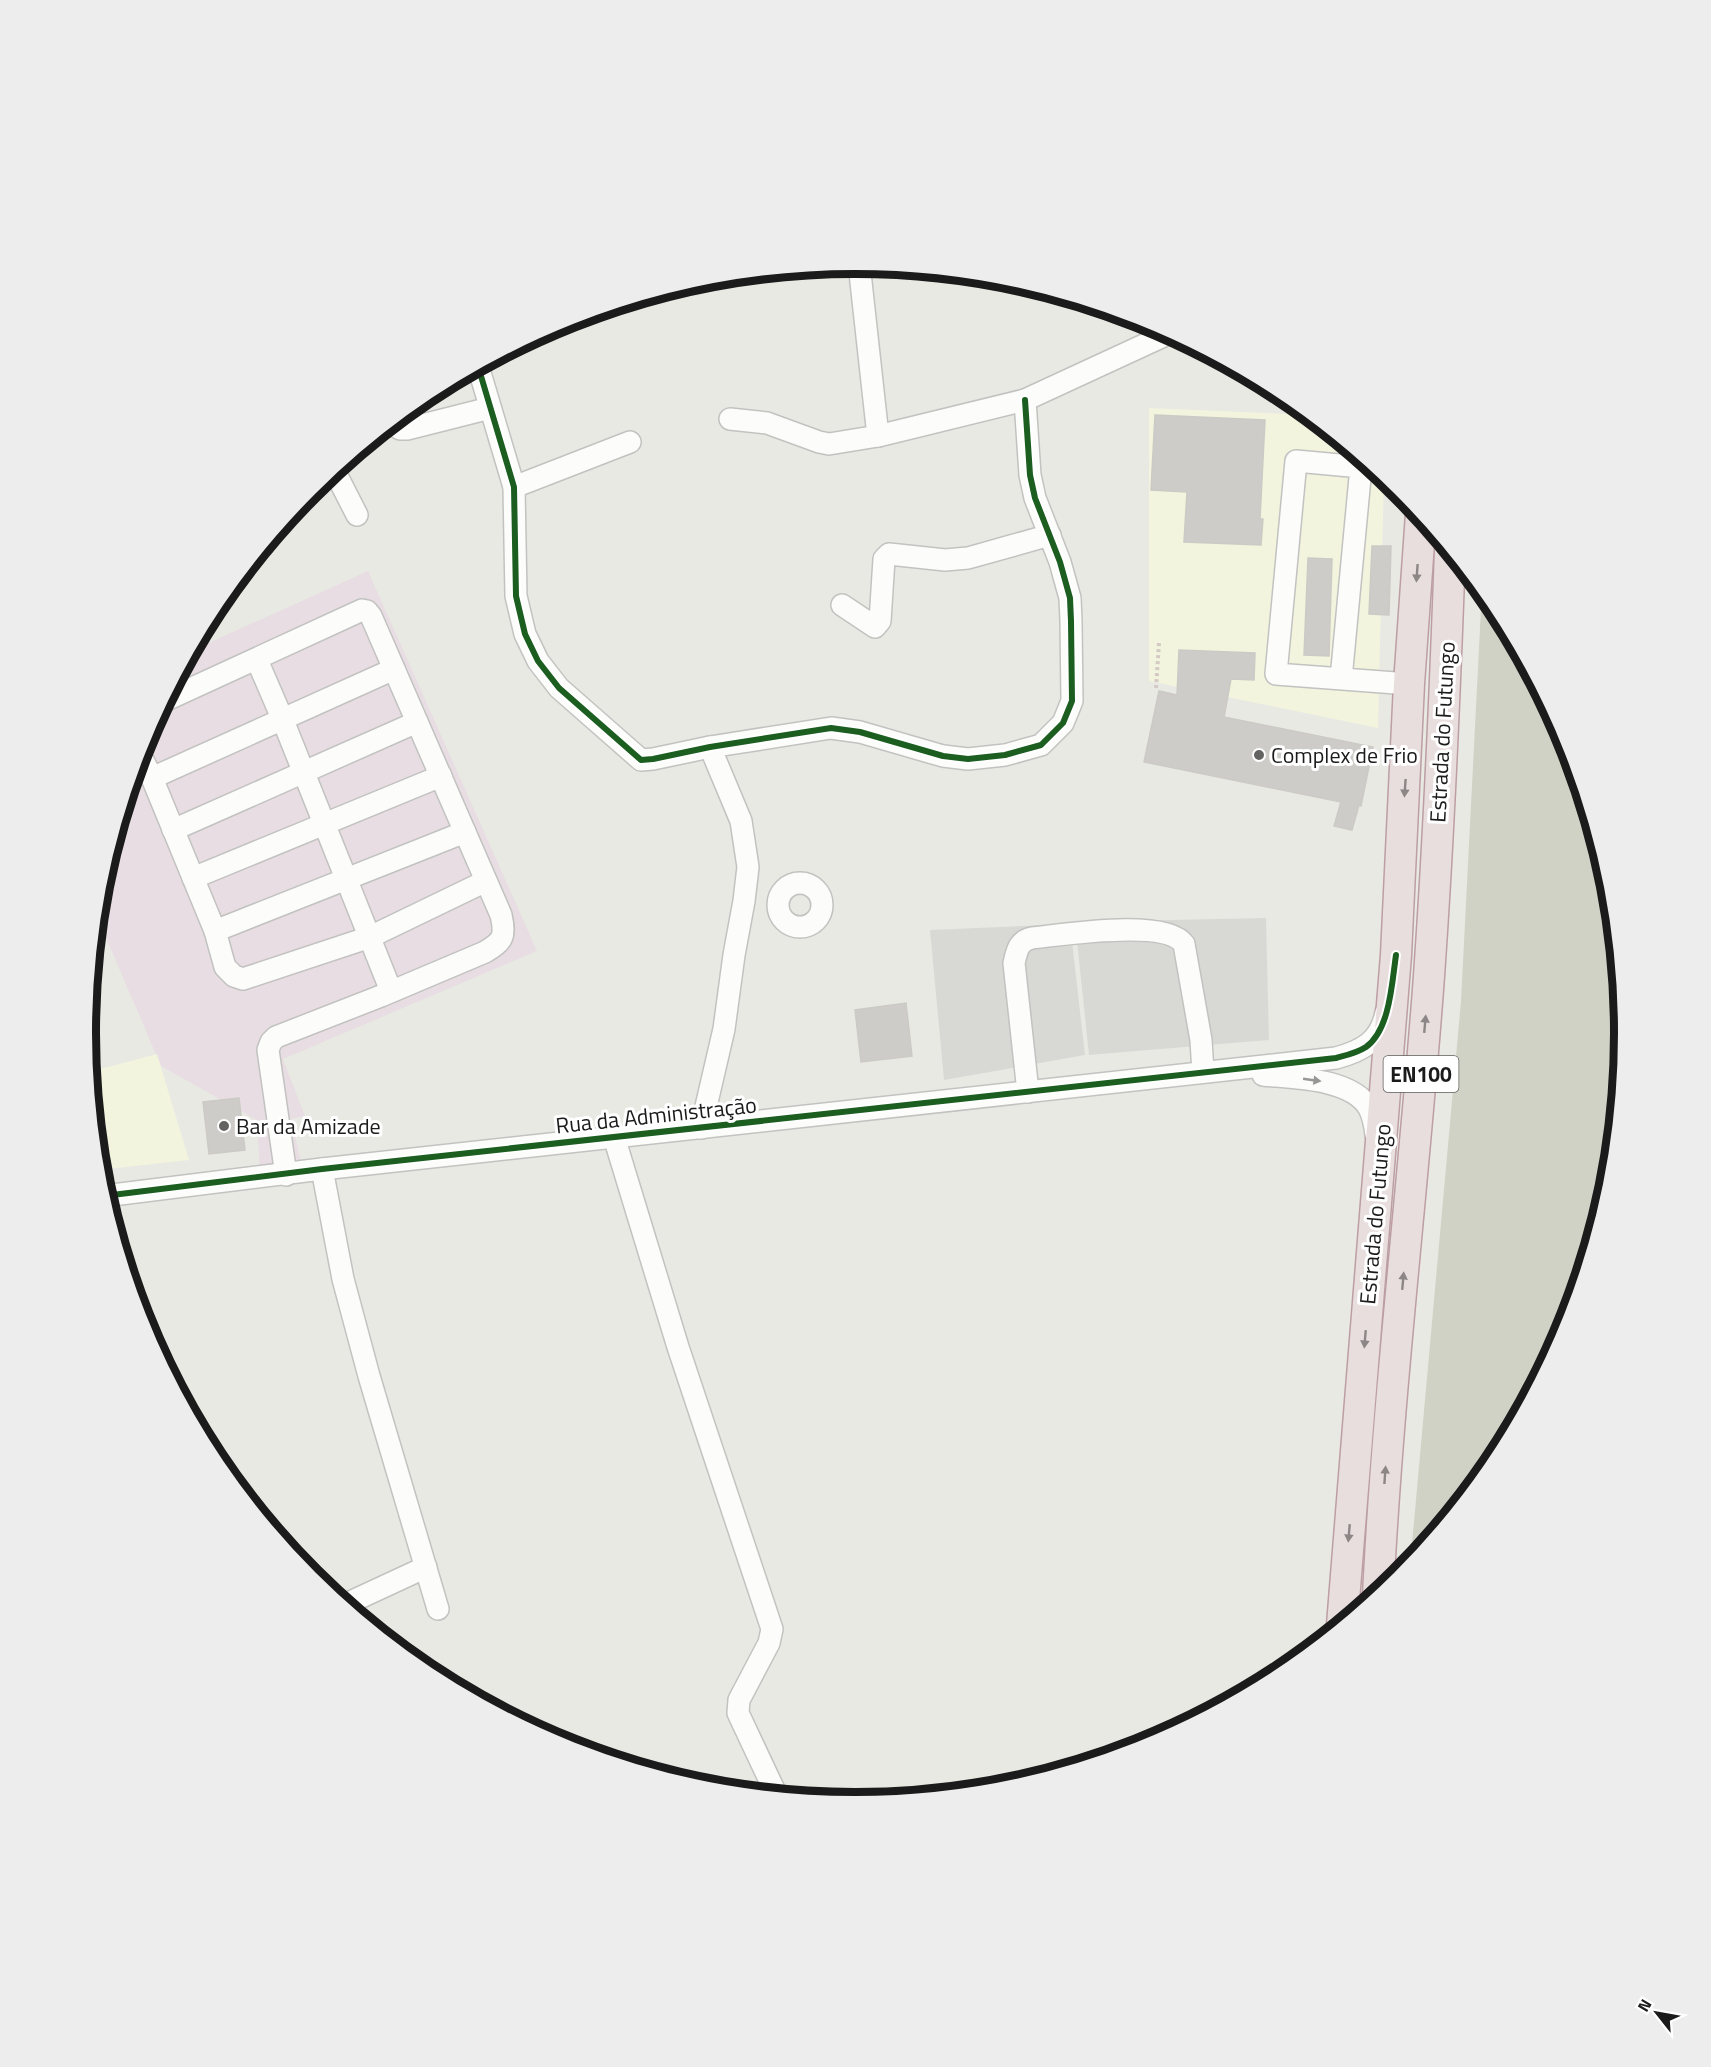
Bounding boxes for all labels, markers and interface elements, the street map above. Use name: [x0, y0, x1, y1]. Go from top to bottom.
one-way arrow: [1412, 563, 1422, 582]
street label: Estrada do Futungo: [1420, 641, 1464, 823]
place label: Complex de Frio: [1271, 738, 1418, 772]
marker: Complex de Frio: [1252, 748, 1266, 762]
one-way arrow: [1400, 779, 1410, 798]
one-way arrow: [1420, 1014, 1430, 1033]
road number: EN100: [1384, 1056, 1458, 1092]
one-way arrow: [1302, 1075, 1321, 1085]
street label: Rua da Administração: [554, 1088, 758, 1142]
place label: Bar da Amizade: [236, 1109, 381, 1143]
marker: Bar da Amizade: [217, 1119, 231, 1133]
street label: Estrada do Futungo: [1350, 1122, 1400, 1306]
one-way arrow: [1398, 1271, 1408, 1290]
one-way arrow: [1360, 1329, 1370, 1348]
one-way arrow: [1381, 1465, 1390, 1484]
one-way arrow: [1344, 1524, 1353, 1543]
north arrow: [1627, 1983, 1687, 2043]
text: N: [1631, 1994, 1657, 2016]

